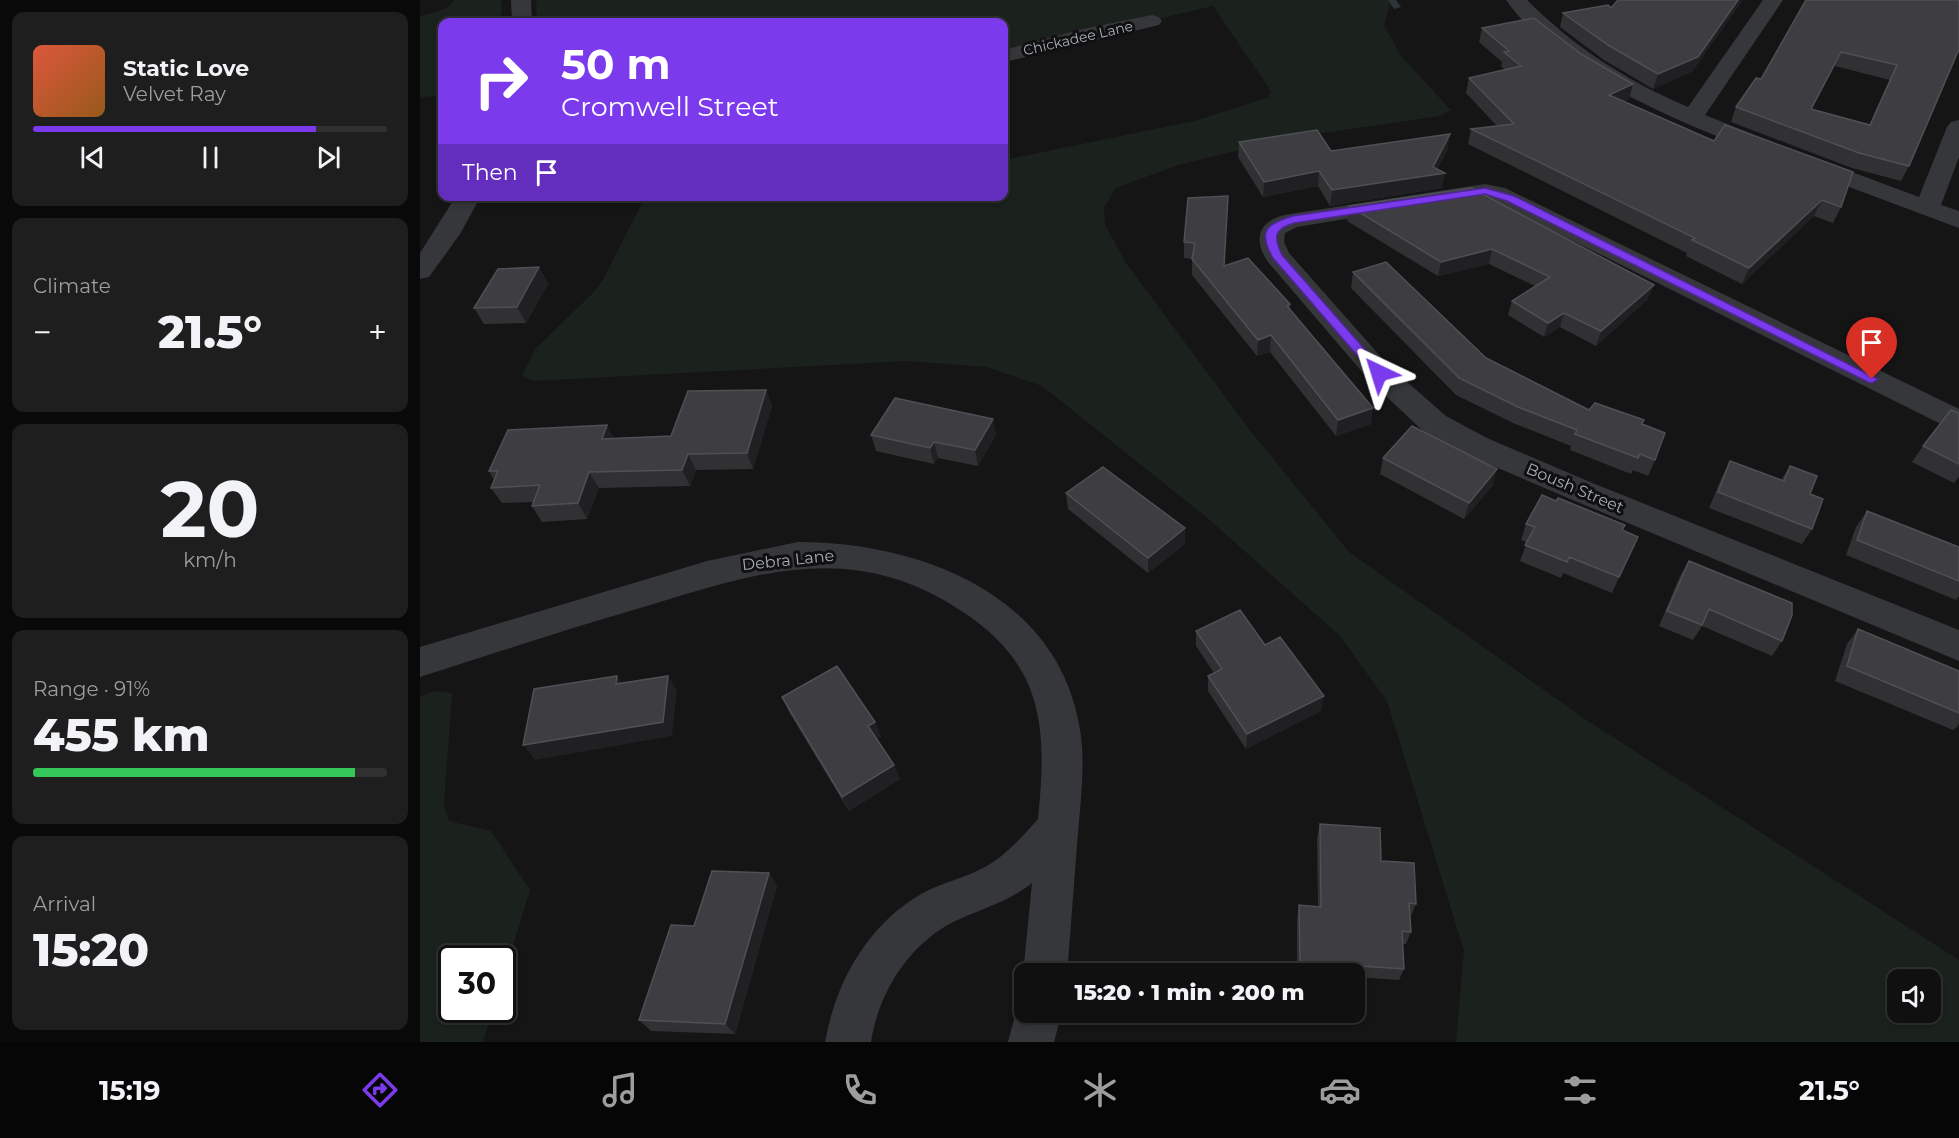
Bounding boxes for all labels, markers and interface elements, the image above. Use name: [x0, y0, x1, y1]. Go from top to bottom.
street label: Chickadee Lane: [1021, 17, 1135, 59]
text: 50 m: [561, 38, 670, 90]
icon: right: [462, 42, 540, 120]
text: Static Love: [123, 55, 249, 82]
text: Velvet Ray: [123, 82, 226, 106]
text: Cromwell Street: [561, 90, 779, 123]
icon: previous: [76, 141, 109, 174]
icon: pause: [194, 141, 227, 174]
icon: next: [312, 141, 345, 174]
icon: arrive: [530, 156, 563, 189]
text: Then: [462, 159, 518, 186]
text: Climate: [33, 274, 111, 298]
text: 21.5°: [158, 304, 262, 359]
text: −: [33, 312, 52, 352]
text: +: [368, 312, 387, 352]
pin: [1846, 317, 1897, 379]
icon: arrive: [1855, 326, 1888, 359]
position arrow: [1347, 341, 1411, 405]
street label: Boush Street: [1523, 459, 1627, 517]
text: 20: [161, 461, 259, 557]
street label: Debra Lane: [741, 546, 835, 574]
text: km/h: [183, 548, 237, 572]
text: Range · 91%: [33, 677, 150, 701]
text: 455 km: [33, 707, 209, 762]
text: Arrival: [33, 892, 96, 916]
text: 15:20: [33, 922, 149, 977]
speed limit sign: 30: [438, 945, 516, 1023]
map controls: [1887, 969, 1941, 1023]
button: sound: [1887, 969, 1941, 1023]
text: 15:20 · 1 min · 200 m: [1075, 979, 1304, 1006]
icon: directions: [359, 1069, 401, 1111]
icon: music: [599, 1069, 641, 1111]
icon: phone: [839, 1069, 881, 1111]
icon: climate: [1079, 1069, 1121, 1111]
icon: car: [1319, 1069, 1361, 1111]
icon: filters: [1559, 1069, 1601, 1111]
text: 15:19: [99, 1074, 161, 1107]
text: 21.5°: [1799, 1074, 1860, 1107]

